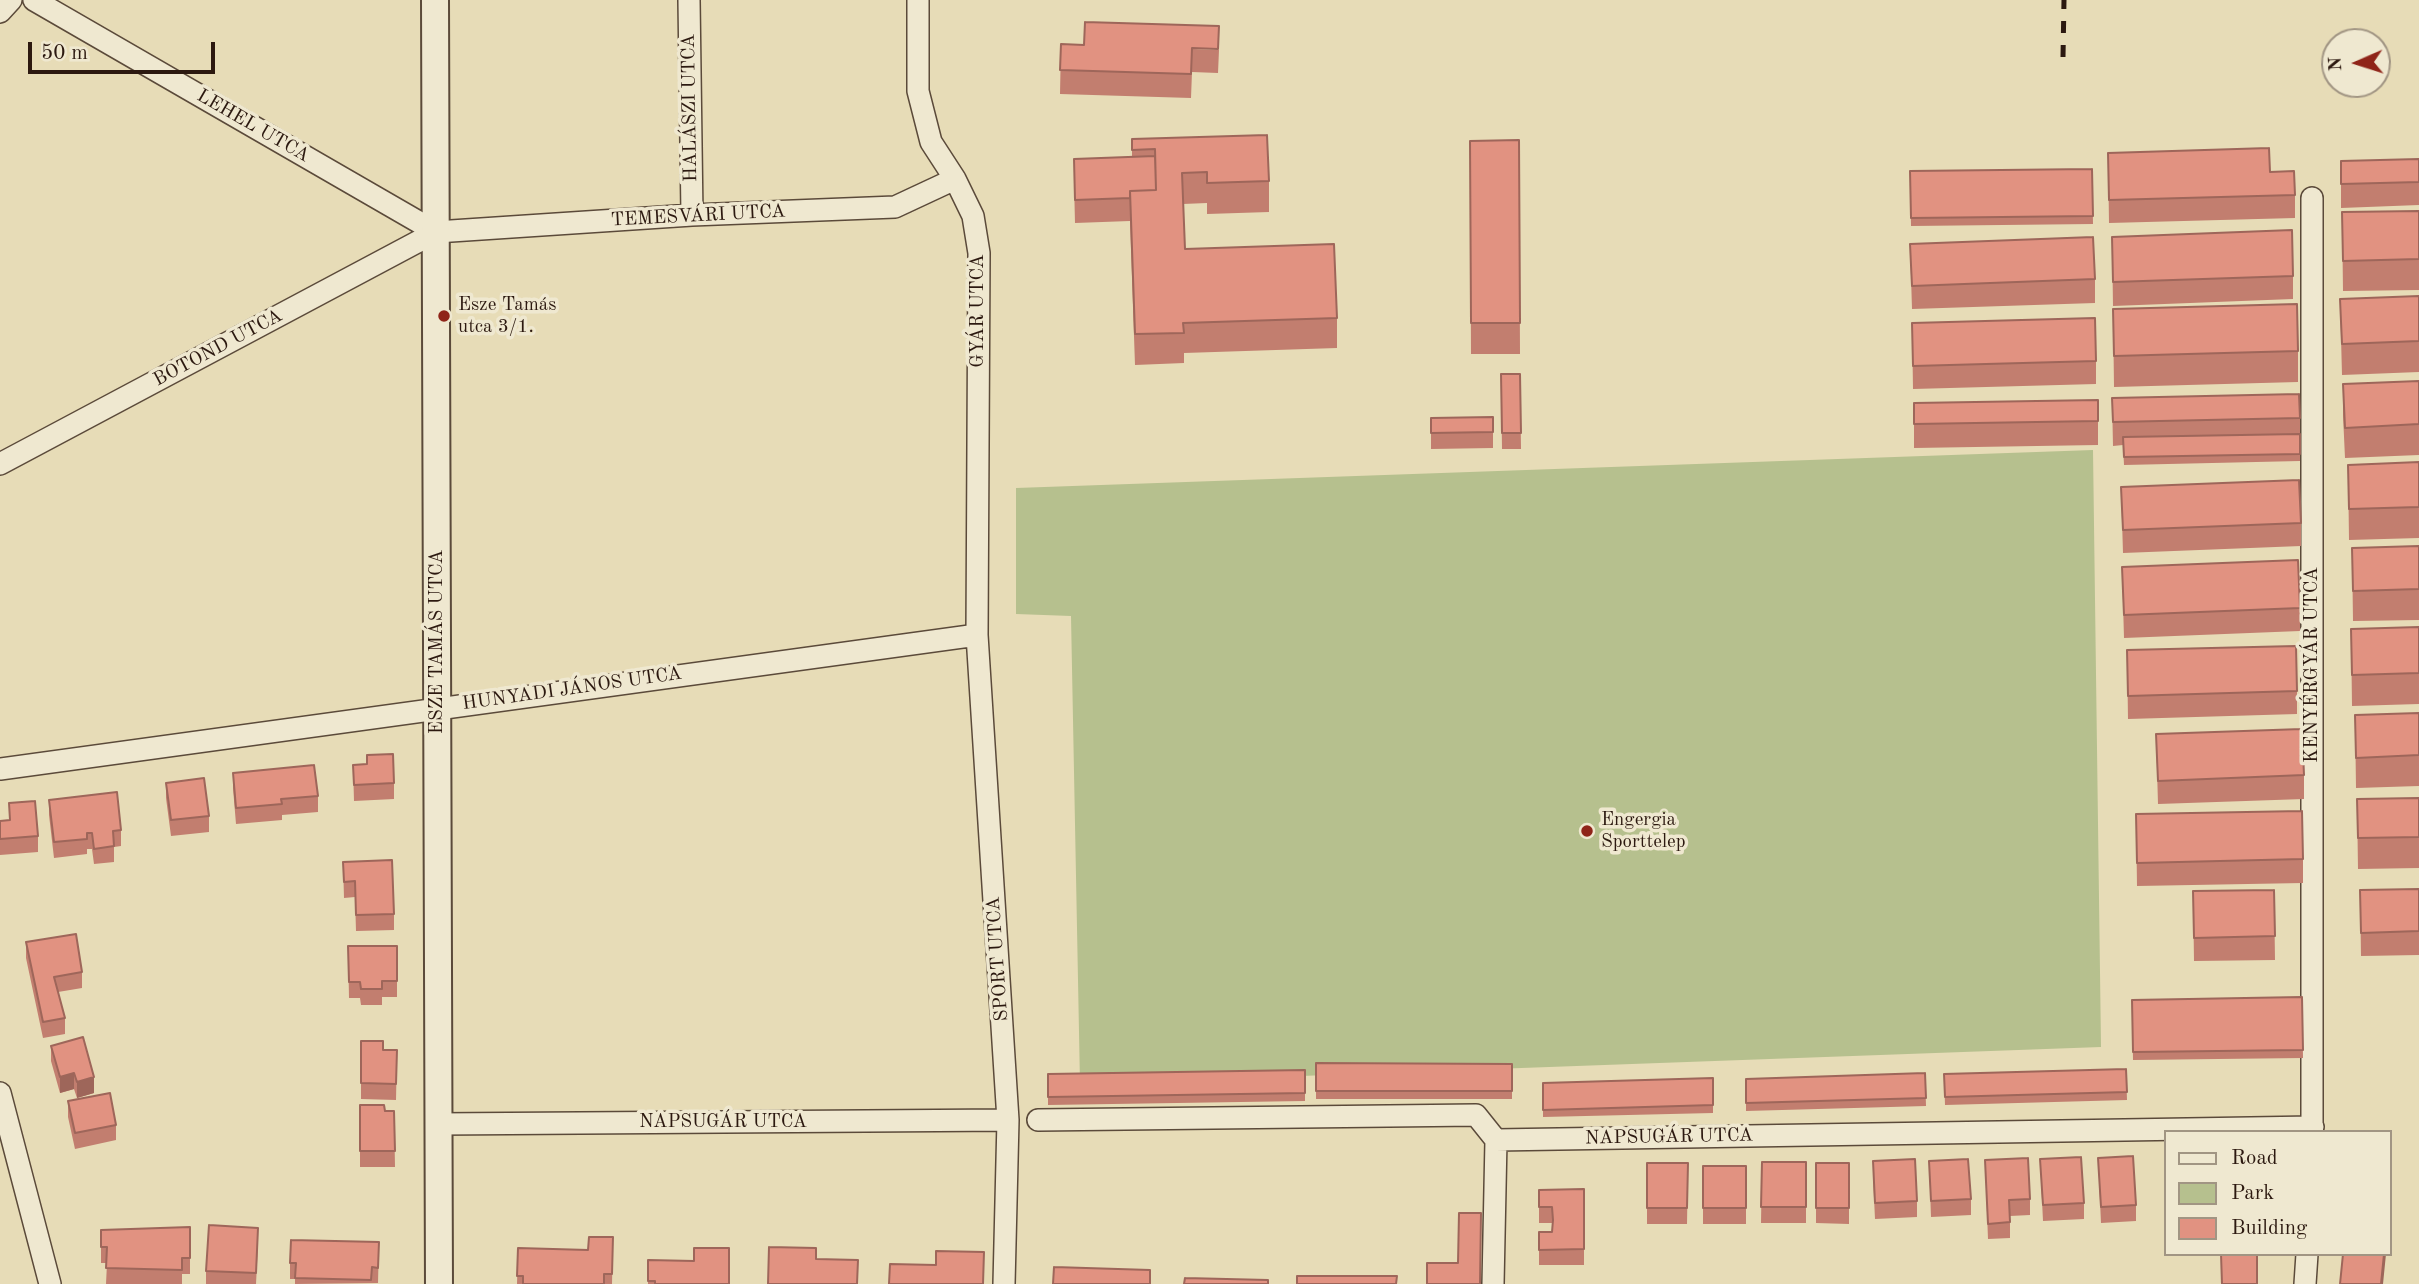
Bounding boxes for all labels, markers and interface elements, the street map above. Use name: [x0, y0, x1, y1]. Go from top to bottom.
scale bar: [32, 28, 219, 72]
north arrow: [2321, 28, 2391, 98]
street label: HALÁSZI UTCA: [677, 34, 703, 182]
text: 50 m: [41, 43, 88, 64]
text: N: [2327, 56, 2346, 72]
street label: LEHEL UTCA: [192, 84, 314, 168]
street label: TEMESVÁRI UTCA: [610, 200, 786, 232]
street label: GYÁR UTCA: [967, 254, 989, 368]
place label: Esze Tamás utca 3/1.: [458, 294, 556, 338]
street label: BOTOND UTCA: [150, 304, 286, 392]
marker: Esze Tamás utca 3/1.: [436, 308, 452, 324]
street label: ESZE TAMÁS UTCA: [426, 550, 448, 734]
street label: KENYÉRGYÁR UTCA: [2301, 567, 2323, 763]
street label: HUNYADI JÁNOS UTCA: [461, 662, 683, 716]
place label: Engergia Sporttelep: [1601, 809, 1686, 853]
marker: Engergia Sporttelep: [1579, 823, 1595, 839]
street label: SPORT UTCA: [982, 896, 1014, 1022]
street label: NAPSUGÁR UTCA: [639, 1111, 807, 1133]
street label: NAPSUGÁR UTCA: [1585, 1124, 1753, 1150]
legend: [2164, 1130, 2391, 1256]
text: Road: [2231, 1148, 2278, 1169]
text: Park: [2231, 1183, 2274, 1204]
text: Building: [2231, 1218, 2307, 1239]

